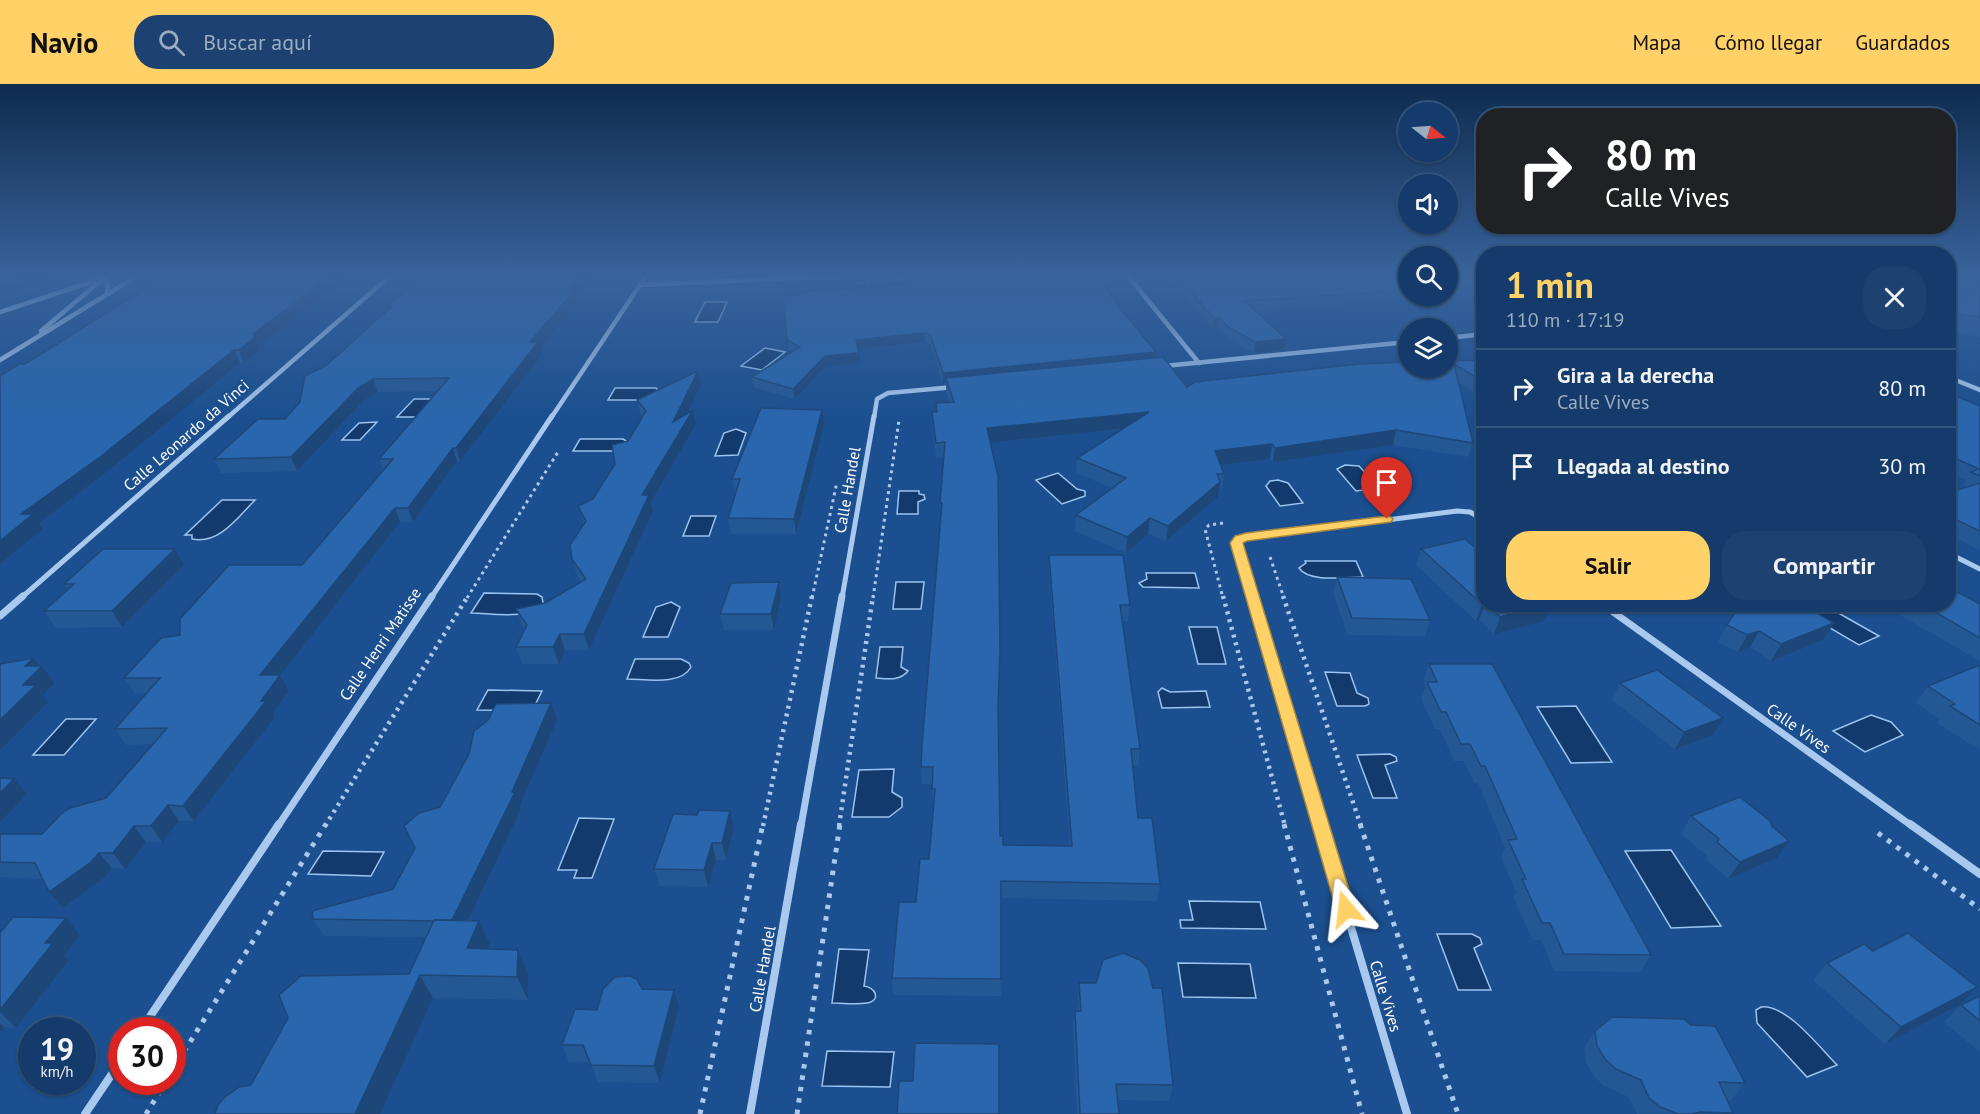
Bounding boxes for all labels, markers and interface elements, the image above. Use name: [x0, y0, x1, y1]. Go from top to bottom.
search box: [134, 15, 554, 69]
text: Navio: [30, 24, 98, 61]
icon: search: [155, 26, 188, 59]
text: Buscar aquí: [203, 28, 312, 56]
text: Mapa: [1632, 29, 1681, 56]
text: Cómo llegar: [1714, 29, 1822, 56]
text: Guardados: [1855, 29, 1950, 56]
north arrow: [1398, 102, 1458, 162]
map controls: [1398, 102, 1458, 378]
text: 80 m: [1605, 127, 1697, 182]
icon: right: [1506, 132, 1584, 210]
button: sound: [1398, 174, 1458, 234]
text: Calle Vives: [1605, 180, 1730, 214]
button: search: [1398, 246, 1458, 306]
text: 1 min: [1506, 261, 1594, 308]
button: close: [1863, 266, 1926, 329]
text: 110 m · 17:19: [1506, 307, 1624, 333]
button: layers: [1398, 318, 1458, 378]
text: Gira a la derecha: [1557, 361, 1714, 389]
icon: right: [1506, 372, 1539, 405]
text: 80 m: [1878, 374, 1926, 402]
street label: Calle Leonardo da Vinci: [119, 375, 253, 495]
text: Calle Vives: [1557, 389, 1649, 415]
street label: Calle Handel: [830, 445, 864, 535]
icon: arrive: [1506, 450, 1539, 483]
text: Llegada al destino: [1557, 452, 1730, 480]
text: 30 m: [1878, 452, 1926, 480]
pin: [1361, 457, 1412, 519]
icon: arrive: [1370, 466, 1403, 499]
button: Salir: [1506, 531, 1710, 600]
button: Compartir: [1722, 531, 1926, 600]
street label: Calle Henri Matisse: [335, 584, 425, 704]
street label: Calle Vives: [1763, 699, 1835, 758]
position arrow: [1314, 877, 1378, 941]
street label: Calle Handel: [745, 924, 779, 1014]
street label: Calle Vives: [1366, 958, 1406, 1034]
speed limit sign: 30: [108, 1017, 186, 1095]
text: 19: [40, 1029, 74, 1068]
text: km/h: [41, 1062, 73, 1081]

